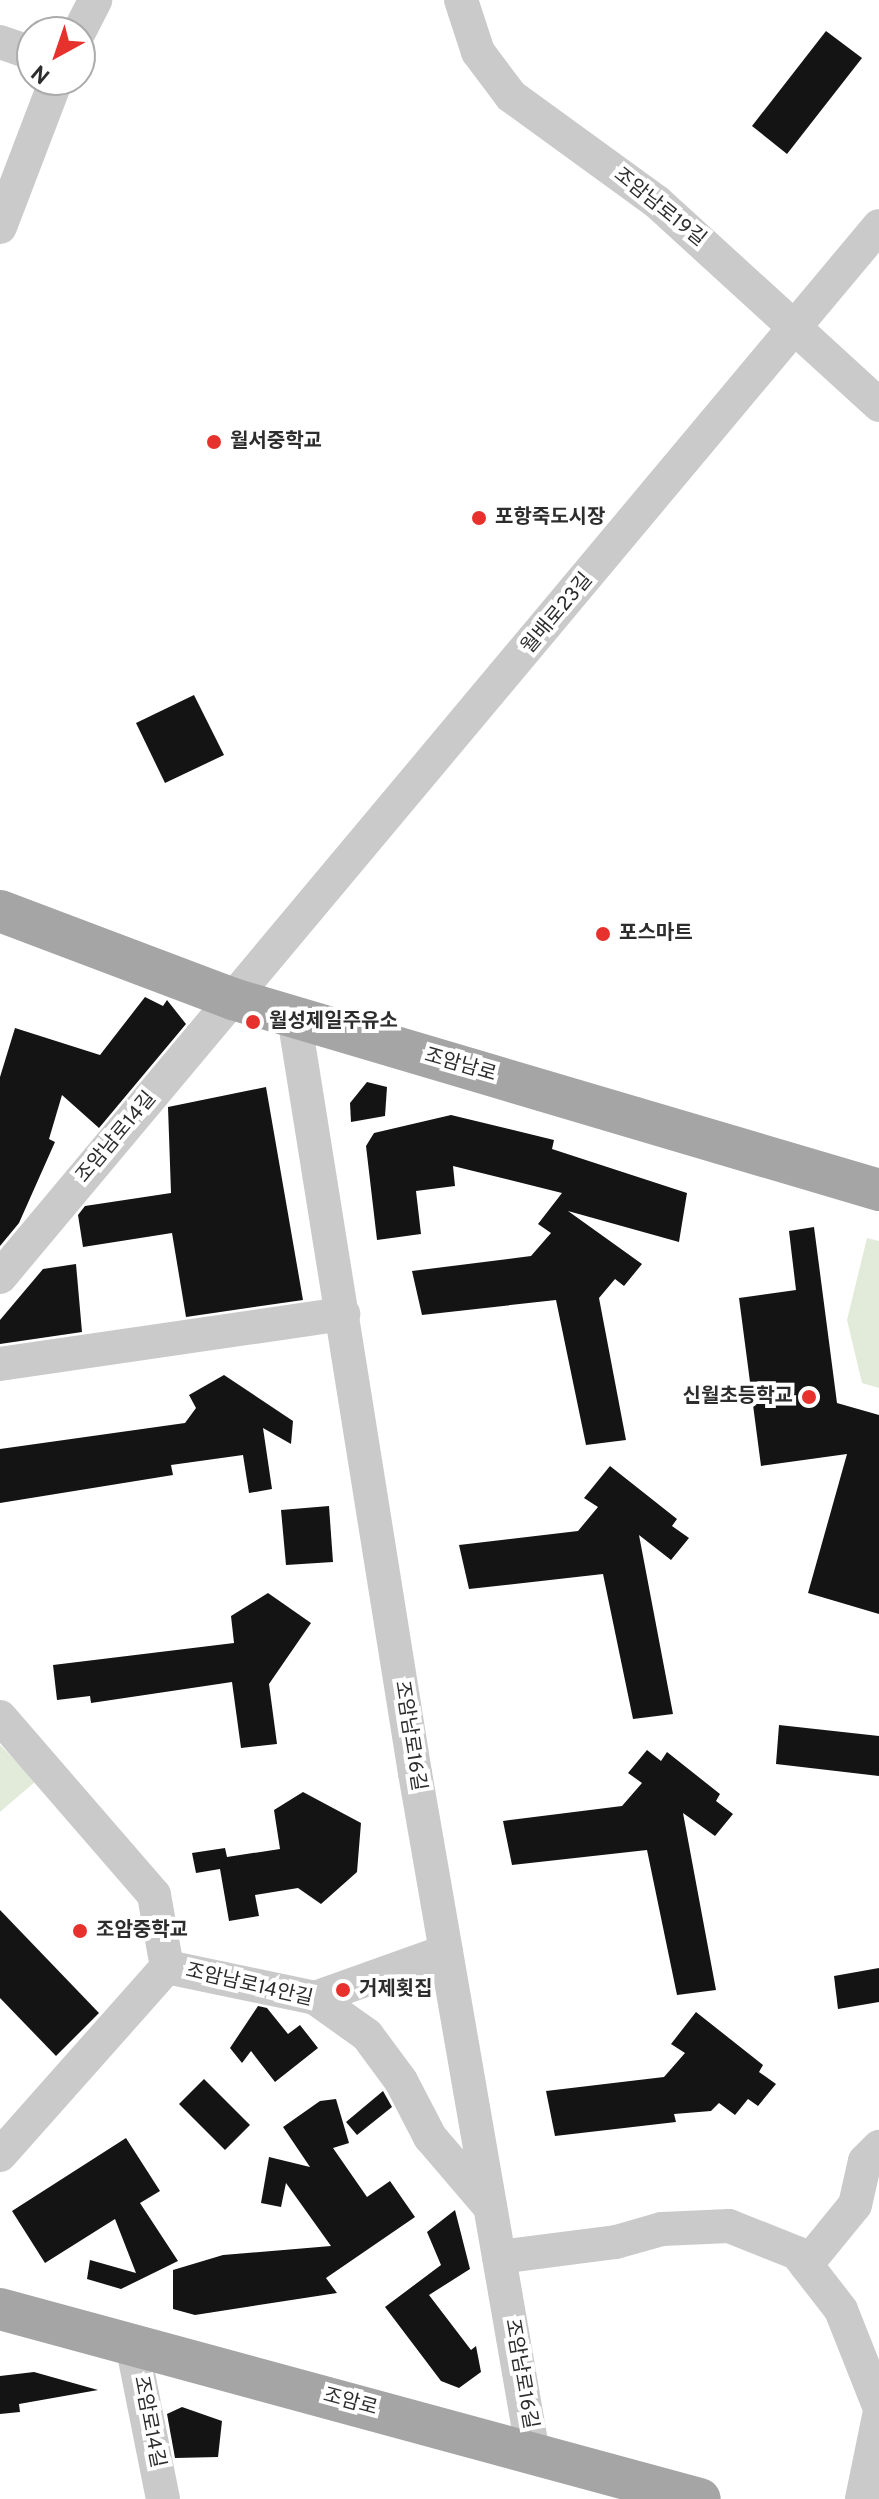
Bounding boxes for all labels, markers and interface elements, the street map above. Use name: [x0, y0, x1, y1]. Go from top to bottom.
north arrow: [16, 16, 96, 96]
text: N: [27, 58, 56, 89]
street label: 조암남로19길: [608, 164, 710, 252]
place label: 월서중학교: [230, 430, 322, 454]
marker: 월서중학교: [205, 433, 223, 451]
place label: 포항죽도시장: [495, 506, 605, 530]
marker: 포항죽도시장: [470, 509, 488, 527]
street label: 월배로23길: [517, 569, 599, 659]
place label: 포스마트: [619, 922, 693, 946]
marker: 포스마트: [594, 925, 612, 943]
place label: 월성제일주유소: [269, 1010, 398, 1034]
marker: 월성제일주유소: [244, 1013, 262, 1031]
street label: 조암남로: [421, 1044, 499, 1088]
street label: 조암남로14길: [72, 1088, 162, 1188]
place label: 신월초등학교: [683, 1385, 793, 1409]
marker: 신월초등학교: [800, 1388, 818, 1406]
street label: 조암남로16길: [388, 1679, 430, 1793]
place label: 조암중학교: [96, 1919, 188, 1943]
marker: 조암중학교: [71, 1922, 89, 1940]
street label: 조암남로14안길: [183, 1960, 315, 2012]
place label: 거제횟집: [359, 1978, 433, 2002]
marker: 거제횟집: [334, 1981, 352, 1999]
street label: 조암남로16길: [499, 2317, 541, 2431]
street label: 조암로14길: [127, 2374, 169, 2470]
street label: 조암로: [320, 2384, 380, 2422]

